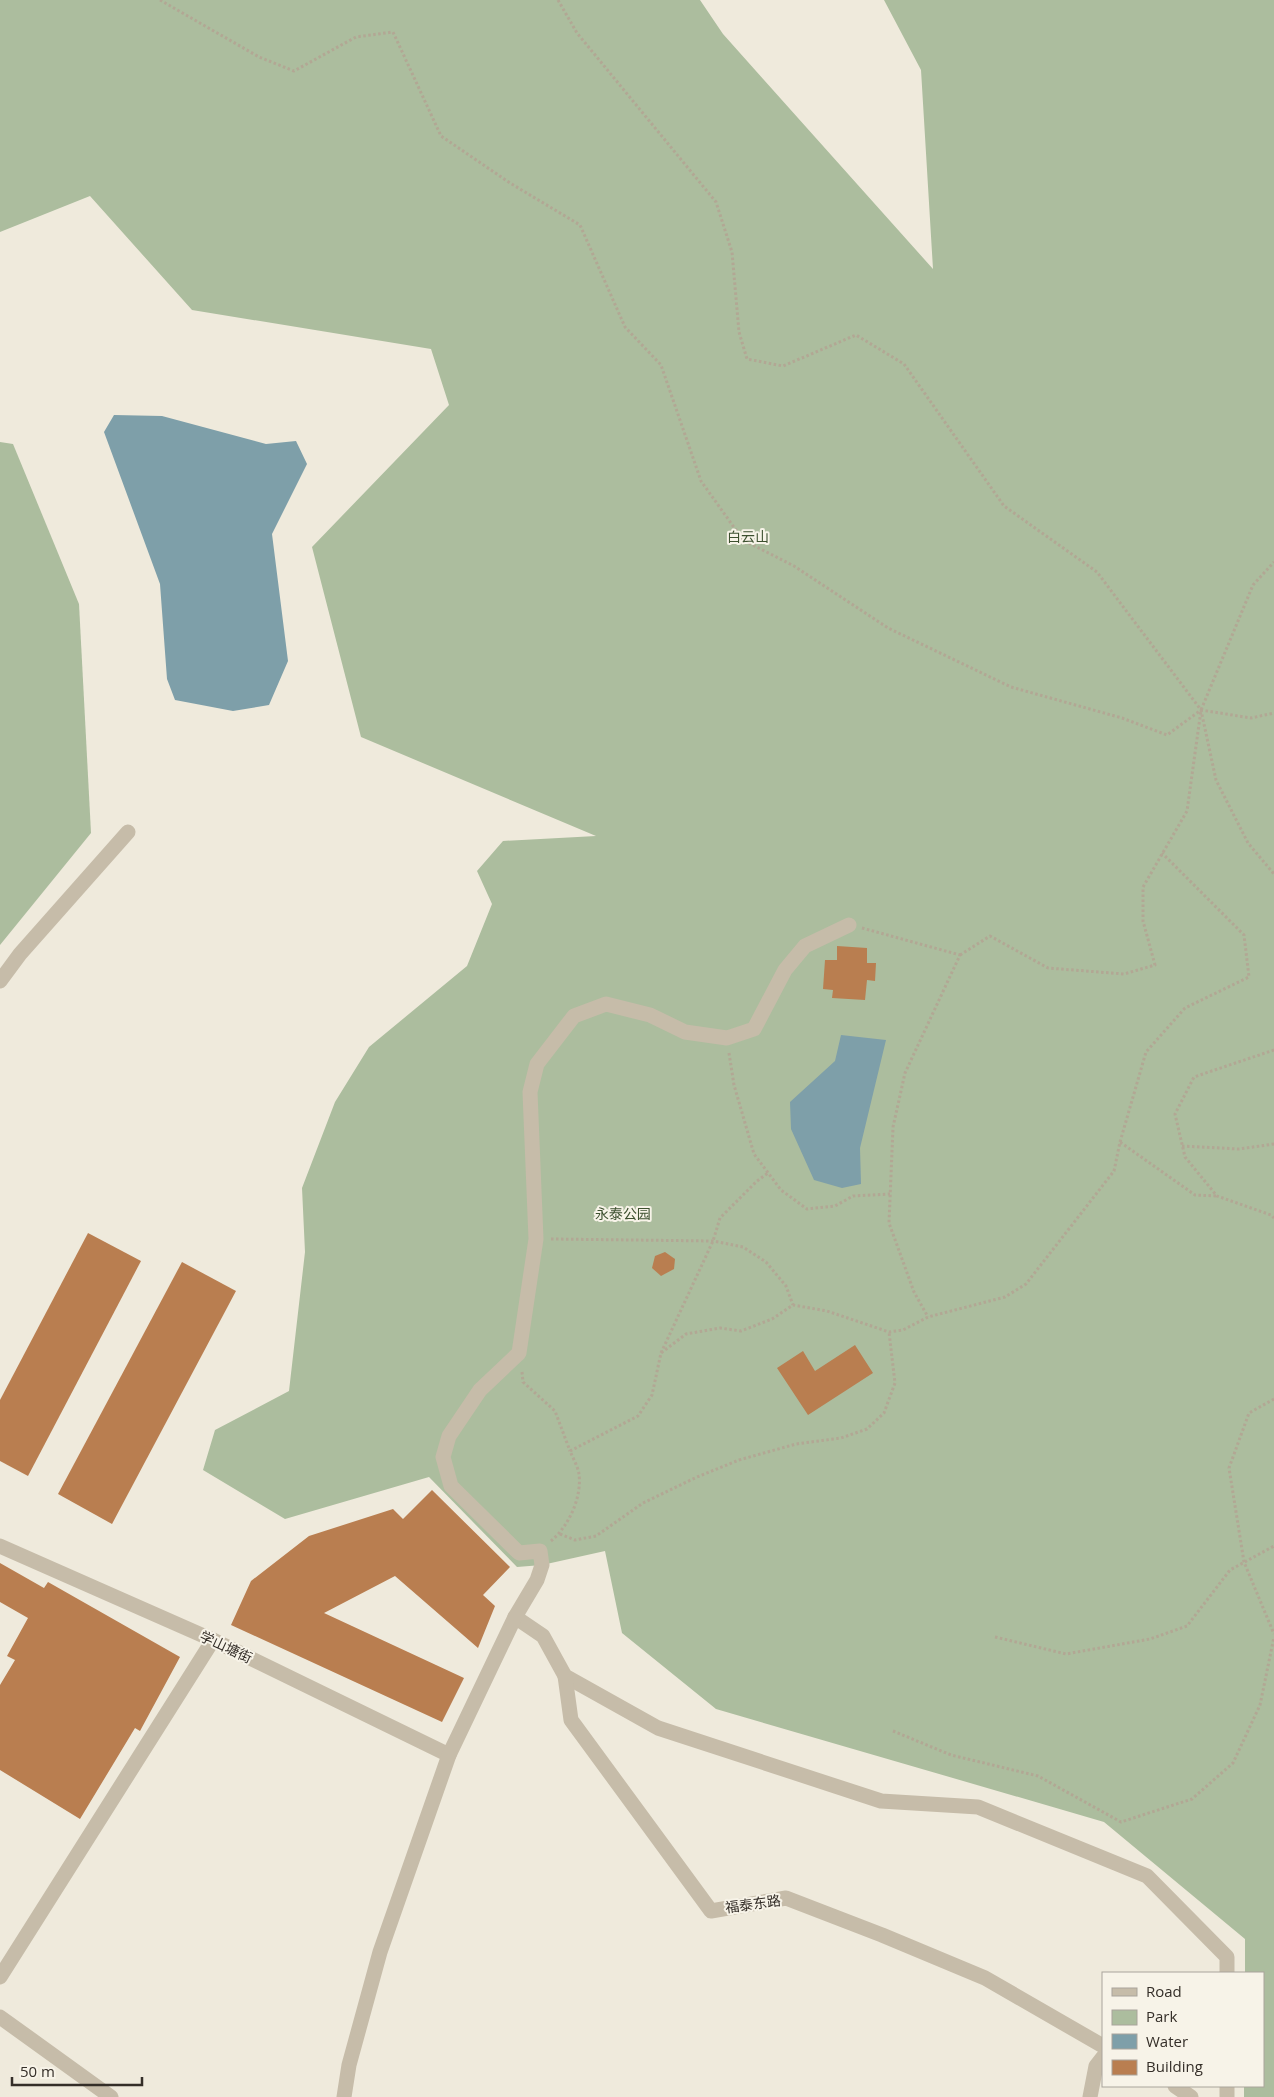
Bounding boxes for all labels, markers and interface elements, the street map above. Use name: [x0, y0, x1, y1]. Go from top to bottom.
park label: 白云山: [727, 527, 769, 546]
park label: 永泰公园: [595, 1204, 651, 1223]
street label: 学山塘街: [197, 1626, 256, 1667]
street label: 福泰东路: [724, 1890, 782, 1917]
legend: [1102, 1972, 1264, 2087]
text: Road: [1146, 1981, 1182, 2001]
text: Park: [1146, 2006, 1177, 2026]
text: Water: [1146, 2031, 1188, 2051]
scale bar: [12, 2054, 142, 2086]
text: Building: [1146, 2056, 1203, 2076]
text: 50 m: [20, 2061, 55, 2081]

